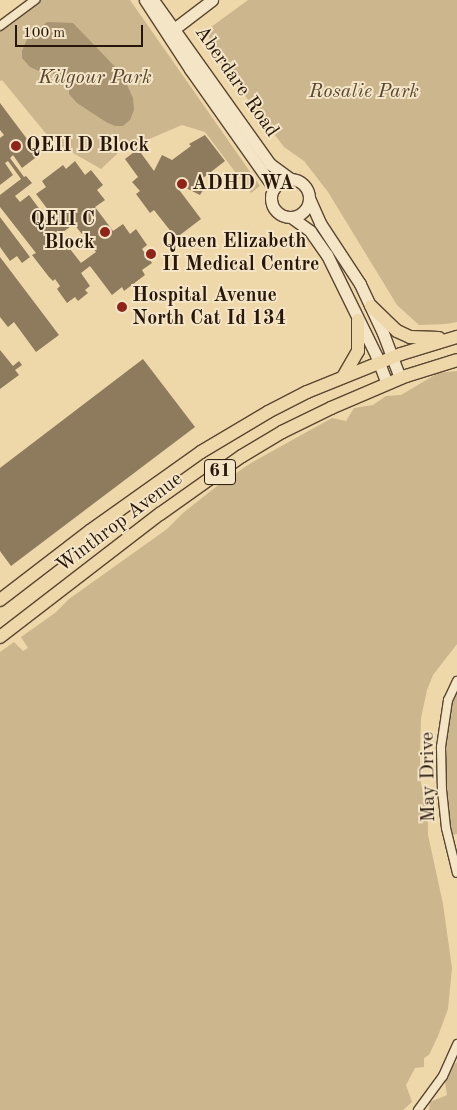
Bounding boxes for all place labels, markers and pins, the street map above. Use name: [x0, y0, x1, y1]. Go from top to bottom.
place label: QEII D Block: [26, 134, 150, 158]
marker: QEII D Block: [10, 140, 22, 152]
place label: ADHD WA: [192, 172, 294, 196]
marker: ADHD WA: [176, 178, 188, 190]
place label: QEII C Block: [31, 208, 95, 255]
marker: QEII C Block: [99, 226, 111, 238]
place label: Queen Elizabeth II Medical Centre: [162, 230, 320, 277]
marker: Queen Elizabeth II Medical Centre: [144, 247, 158, 261]
place label: Hospital Avenue North Cat Id 134: [132, 284, 286, 331]
marker: Hospital Avenue North Cat Id 134: [116, 301, 128, 313]

